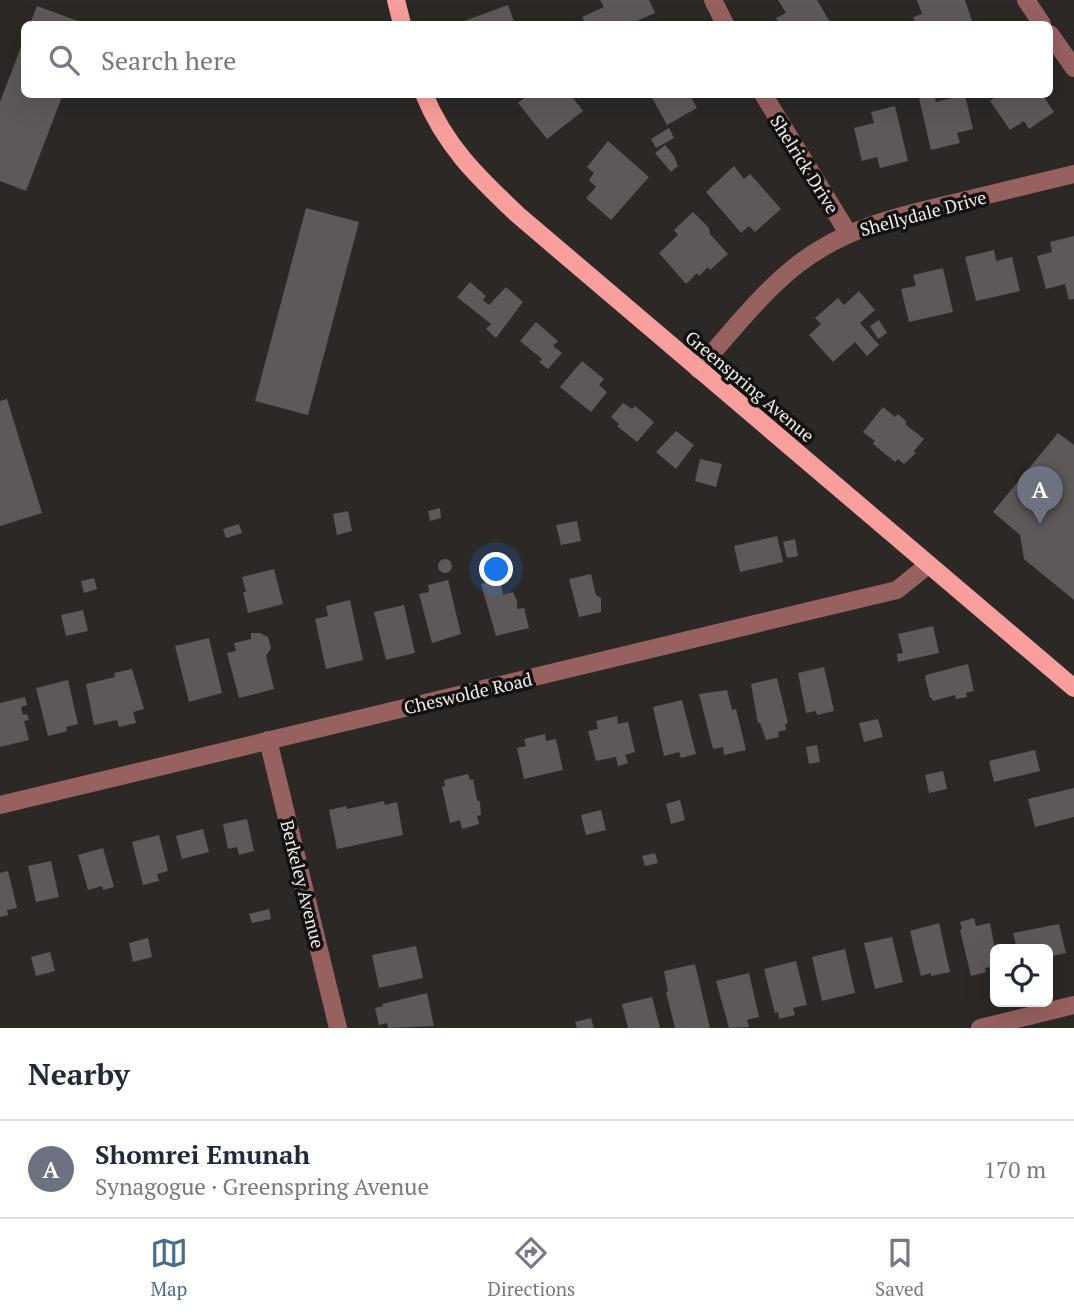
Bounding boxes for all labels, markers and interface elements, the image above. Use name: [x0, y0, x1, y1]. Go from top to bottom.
search box: [21, 21, 1053, 98]
icon: search: [45, 41, 83, 79]
text: Search here: [101, 43, 236, 77]
street label: Shelrick Drive: [765, 110, 845, 218]
street label: Shellydale Drive: [857, 185, 989, 241]
street label: Greenspring Avenue: [680, 325, 820, 447]
pin: A: [1017, 466, 1063, 524]
your location: [479, 552, 513, 586]
street label: Cheswolde Road: [402, 667, 534, 719]
street label: Berkeley Avenue: [275, 817, 331, 951]
map controls: [990, 944, 1053, 1007]
button: locate: [990, 944, 1053, 1007]
text: Nearby: [28, 1054, 130, 1094]
text: Shomrei Emunah: [95, 1137, 310, 1171]
text: A: [43, 1154, 59, 1185]
text: 170 m: [984, 1154, 1046, 1185]
text: Synagogue · Greenspring Avenue: [95, 1171, 429, 1202]
tab: Map: [150, 1234, 188, 1301]
tab: Directions: [488, 1234, 575, 1301]
tab: Saved: [875, 1234, 924, 1301]

